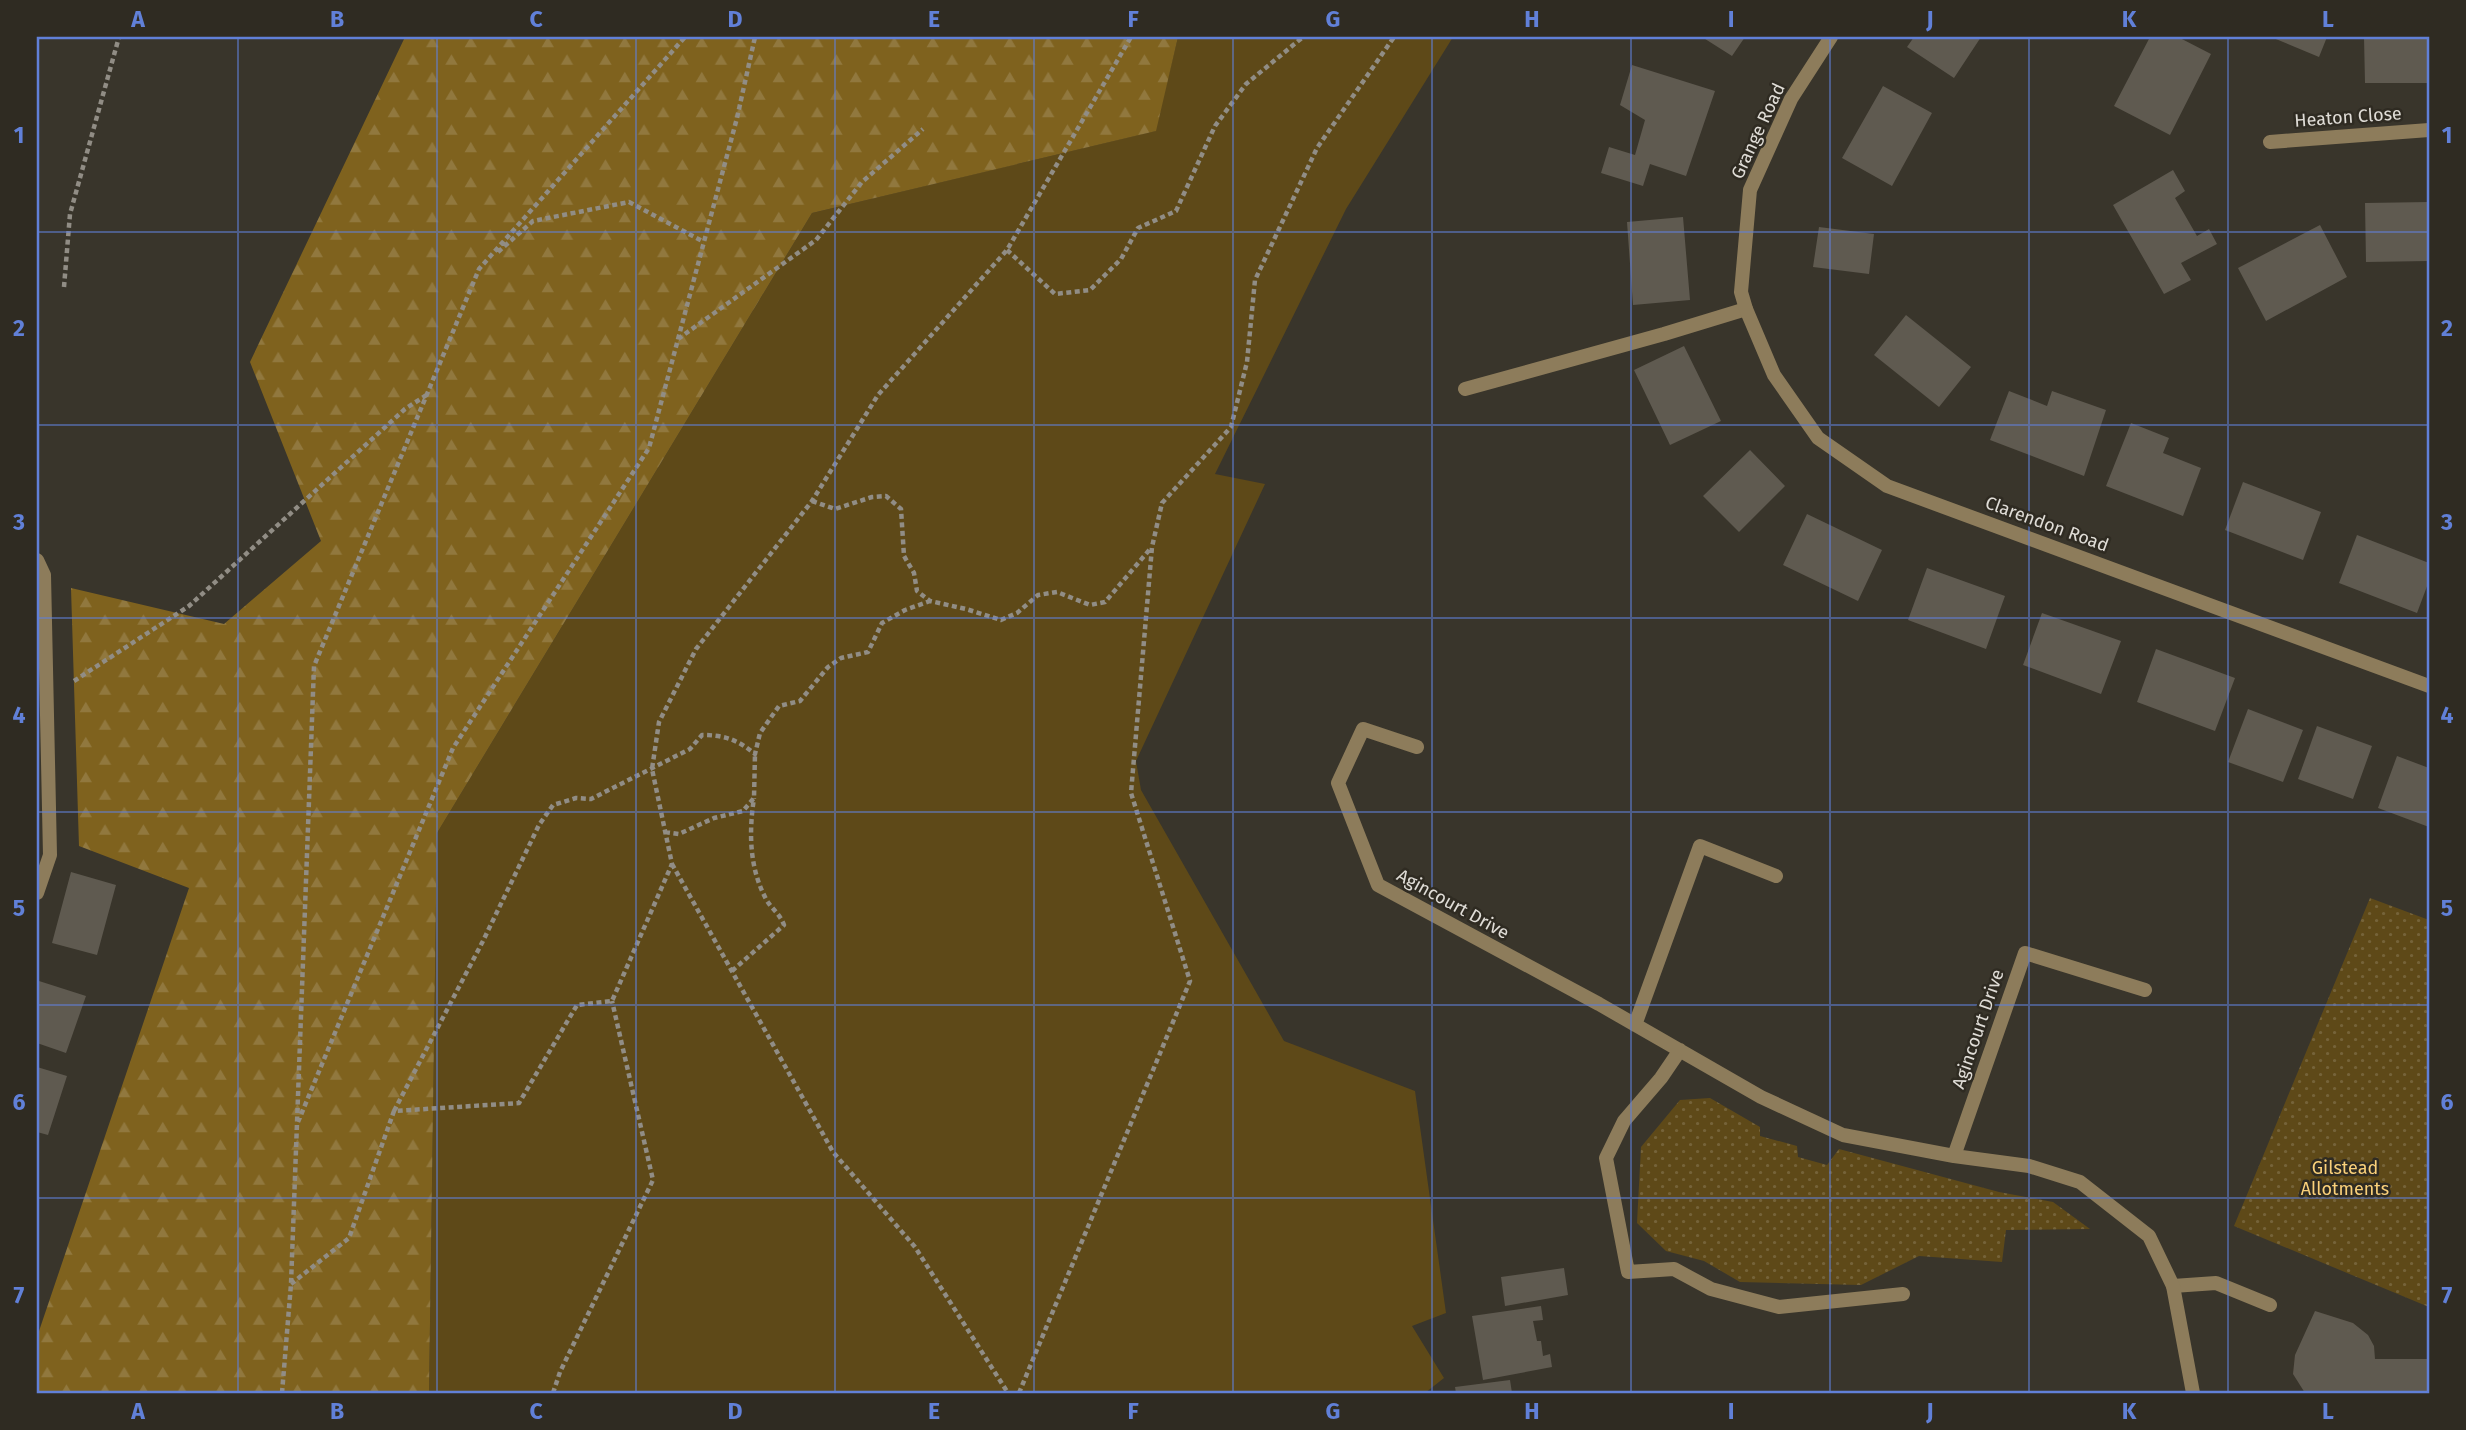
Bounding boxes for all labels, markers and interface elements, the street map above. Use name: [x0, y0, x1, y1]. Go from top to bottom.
text: A: [130, 5, 145, 33]
text: B: [330, 5, 344, 33]
text: C: [529, 5, 543, 33]
text: D: [728, 5, 743, 33]
text: E: [928, 5, 940, 33]
text: F: [1127, 5, 1139, 33]
text: G: [1326, 5, 1340, 33]
text: H: [1524, 5, 1540, 33]
text: I: [1728, 5, 1734, 33]
text: J: [1925, 5, 1934, 33]
text: K: [2122, 5, 2137, 33]
text: L: [2322, 5, 2334, 33]
street label: Grange Road: [1726, 80, 1790, 182]
street label: Heaton Close: [2294, 102, 2402, 132]
text: 1: [14, 121, 24, 149]
text: 1: [2442, 121, 2452, 149]
text: 2: [13, 314, 25, 342]
text: 2: [2441, 314, 2453, 342]
street label: Clarendon Road: [1982, 491, 2112, 557]
text: 3: [12, 508, 25, 536]
text: 3: [2440, 508, 2453, 536]
text: 4: [13, 701, 26, 729]
text: 4: [2441, 701, 2454, 729]
street label: Agincourt Drive: [1393, 864, 1513, 944]
text: 5: [13, 894, 25, 922]
text: 5: [2441, 894, 2453, 922]
street label: Agincourt Drive: [1947, 966, 2009, 1092]
text: 6: [13, 1088, 26, 1116]
text: 6: [2441, 1088, 2454, 1116]
park label: Gilstead Allotments: [2301, 1157, 2389, 1200]
text: 7: [14, 1281, 25, 1309]
text: 7: [2442, 1281, 2453, 1309]
text: A: [130, 1397, 145, 1425]
text: B: [330, 1397, 344, 1425]
text: C: [529, 1397, 543, 1425]
text: D: [728, 1397, 743, 1425]
text: E: [928, 1397, 940, 1425]
text: F: [1127, 1397, 1139, 1425]
text: G: [1326, 1397, 1340, 1425]
text: H: [1524, 1397, 1540, 1425]
text: I: [1728, 1397, 1734, 1425]
text: J: [1925, 1397, 1934, 1425]
text: K: [2122, 1397, 2137, 1425]
text: L: [2322, 1397, 2334, 1425]

